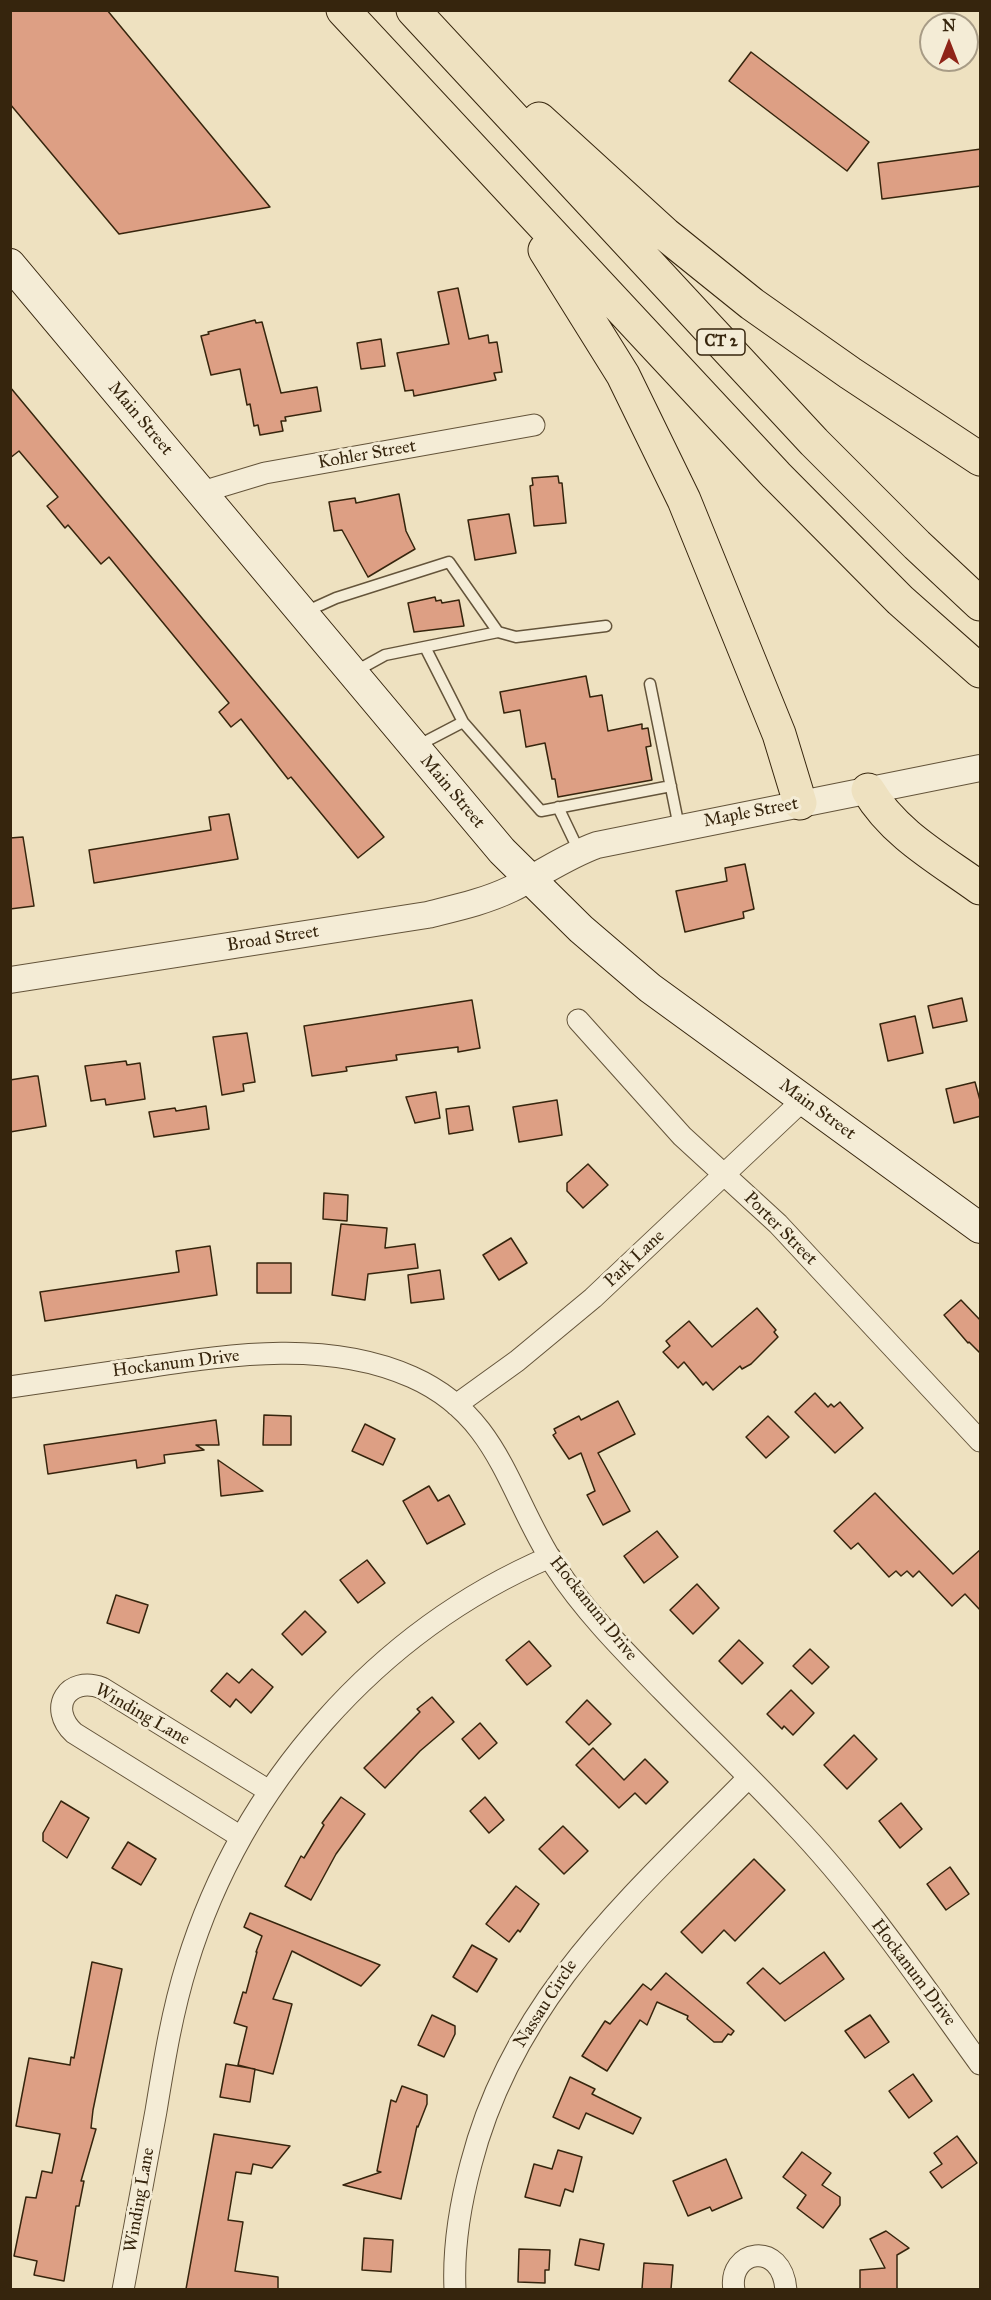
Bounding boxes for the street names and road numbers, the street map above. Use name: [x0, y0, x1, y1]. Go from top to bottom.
road number: CT 2: [697, 329, 745, 355]
street label: Main Street: [103, 378, 177, 460]
street label: Kohler Street: [316, 436, 418, 474]
street label: Main Street: [415, 751, 489, 833]
street label: Maple Street: [702, 793, 800, 833]
street label: Broad Street: [225, 921, 321, 957]
street label: Main Street: [774, 1075, 860, 1145]
street label: Porter Street: [739, 1188, 821, 1270]
street label: Park Lane: [600, 1226, 670, 1292]
street label: Hockanum Drive: [111, 1345, 241, 1383]
street label: Hockanum Drive: [544, 1552, 642, 1666]
street label: Winding Lane: [91, 1679, 193, 1751]
street label: Hockanum Drive: [866, 1915, 960, 2031]
street label: Nassau Circle: [510, 1956, 582, 2052]
street label: Winding Lane: [120, 2146, 160, 2254]

